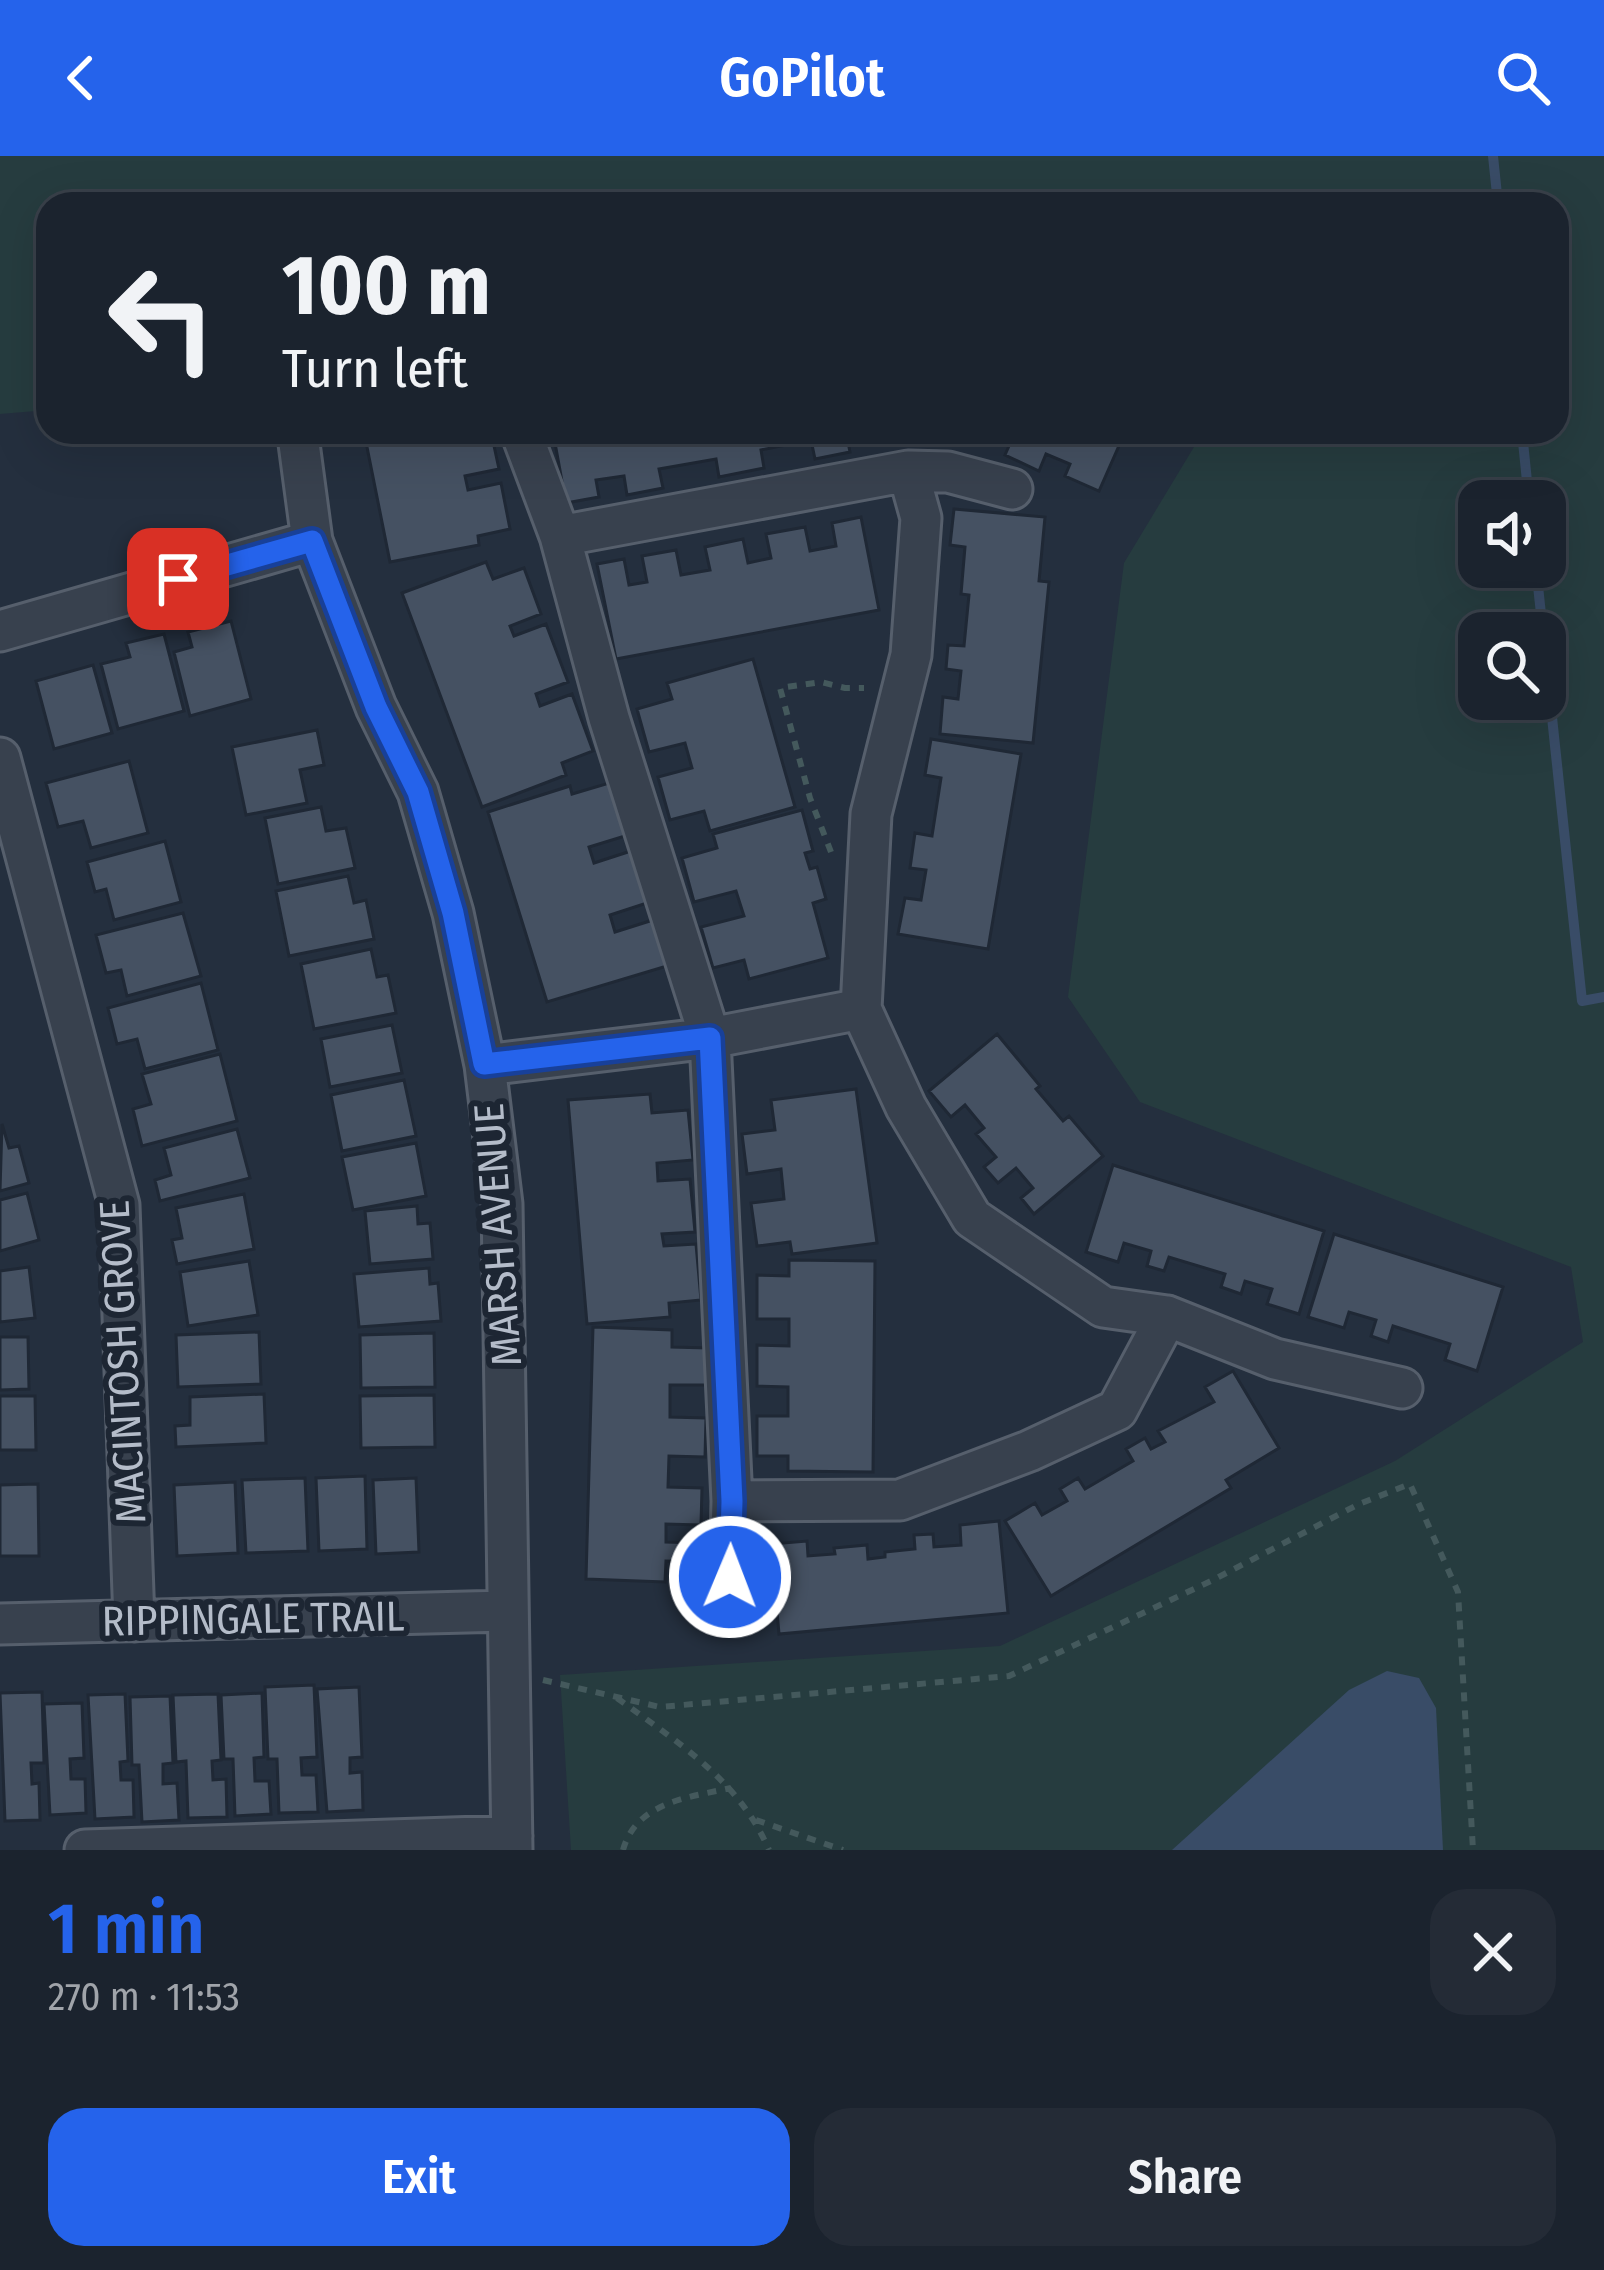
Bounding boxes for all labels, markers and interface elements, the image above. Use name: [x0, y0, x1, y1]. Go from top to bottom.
icon: back: [48, 45, 114, 111]
icon: search: [1490, 45, 1556, 111]
text: GoPilot: [719, 46, 885, 110]
text: 100 m: [282, 235, 491, 336]
icon: left: [84, 240, 240, 396]
text: Turn left: [282, 337, 468, 401]
map controls: [1458, 480, 1566, 720]
button: sound: [1458, 480, 1566, 588]
pin: [127, 528, 229, 630]
icon: arrive: [145, 546, 211, 612]
button: search: [1458, 612, 1566, 720]
street label: MARSH AVENUE: [464, 1102, 532, 1368]
street label: MACINTOSH GROVE: [90, 1199, 156, 1525]
position arrow: [667, 1514, 793, 1640]
street label: RIPPINGALE TRAIL: [101, 1591, 405, 1647]
text: 1 min: [48, 1886, 205, 1972]
button: close: [1430, 1889, 1556, 2015]
text: 270 m · 11:53: [48, 1974, 240, 2020]
button: Exit: [48, 2108, 790, 2246]
button: Share: [814, 2108, 1556, 2246]

